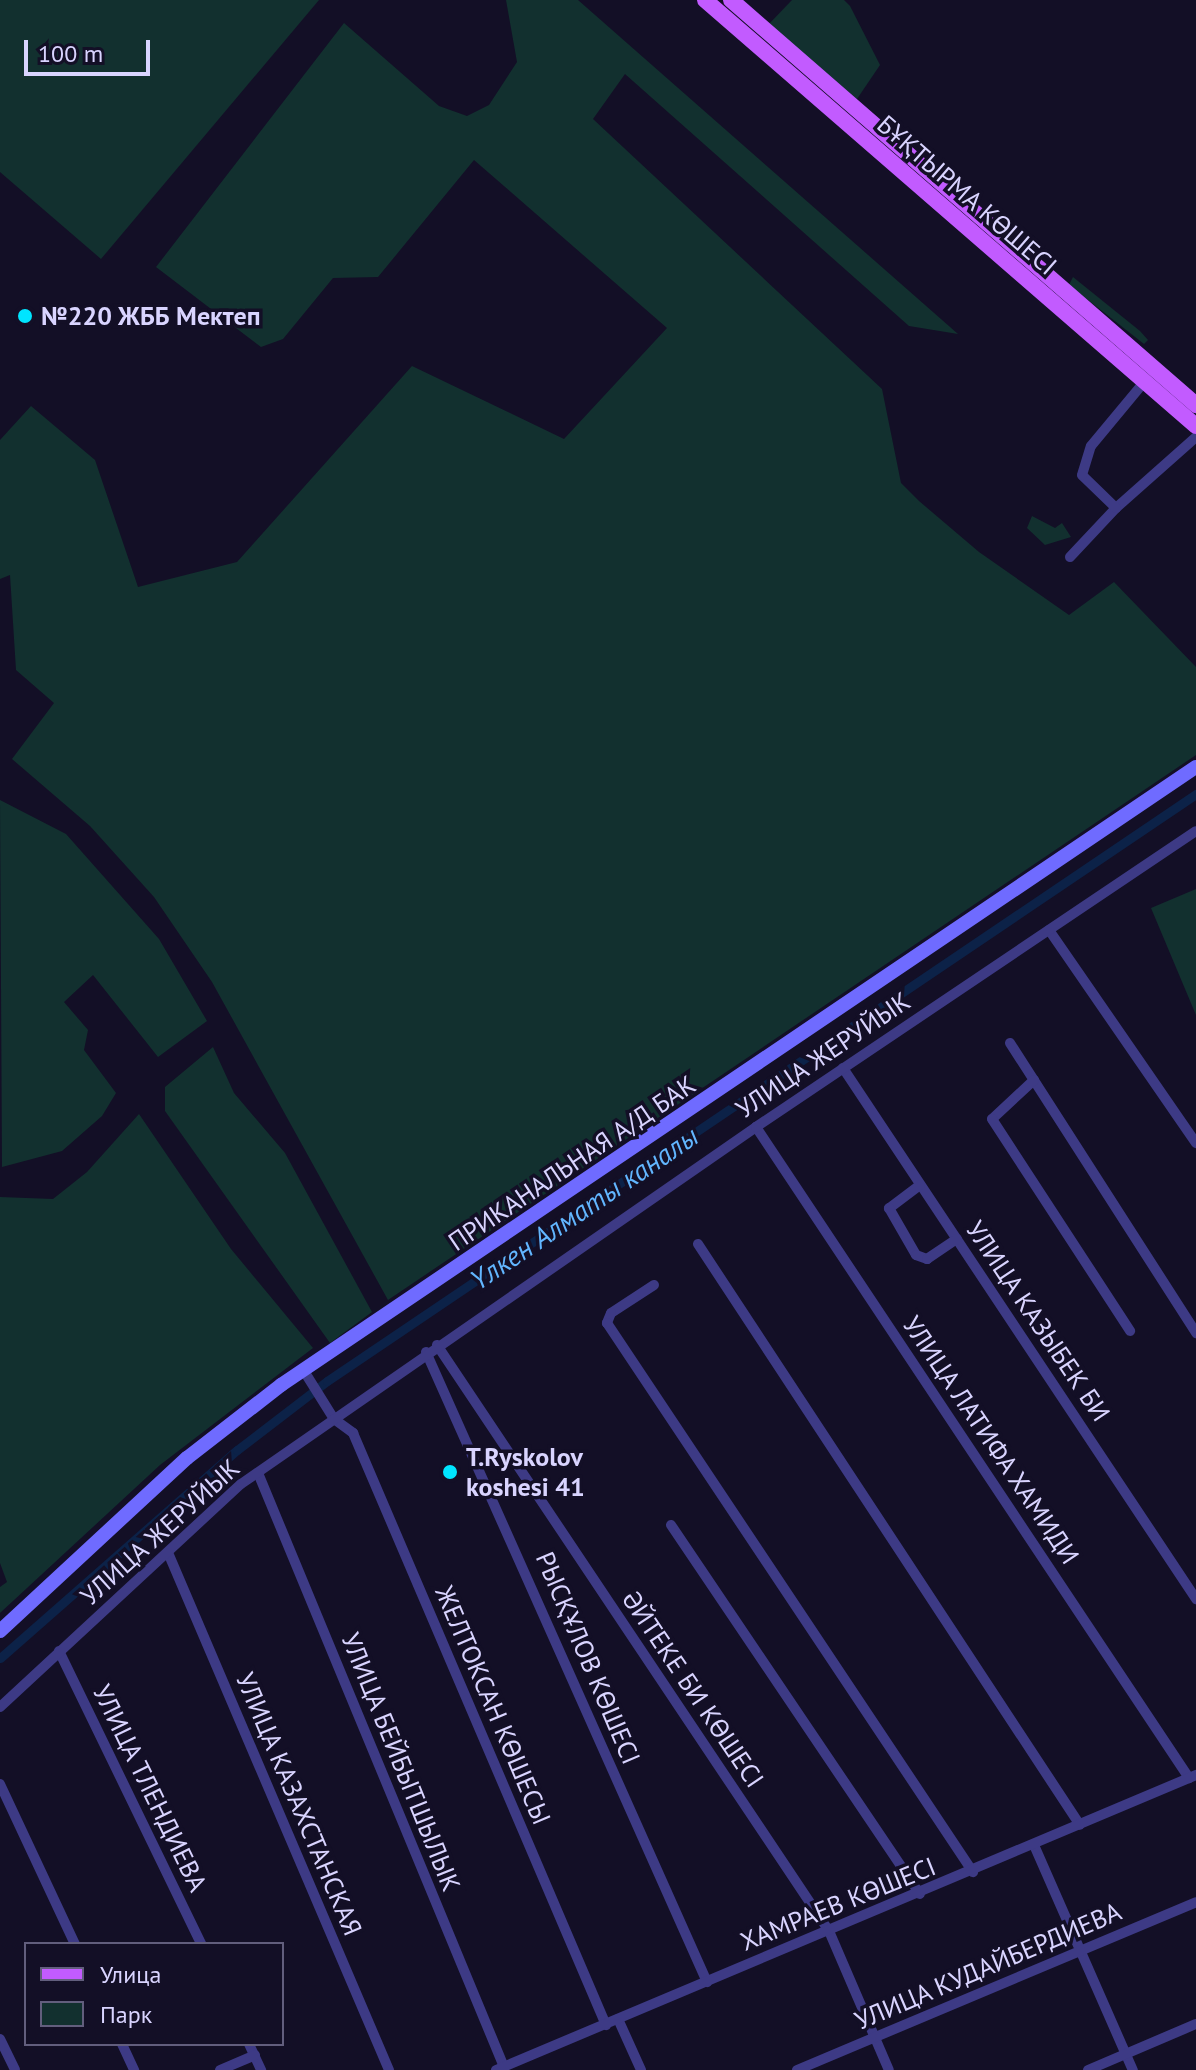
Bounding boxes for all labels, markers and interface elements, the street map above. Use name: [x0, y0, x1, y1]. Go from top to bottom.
scale bar: [28, 24, 154, 74]
text: 100 m: [38, 38, 103, 69]
street label: БҰҚТЫРМА КӨШЕСІ: [871, 108, 1063, 282]
place label: №220 ЖББ Мектеп: [41, 300, 261, 332]
marker: №220 ЖББ Мектеп: [16, 307, 34, 325]
street label: УЛИЦА ЖЕРУЙЫК: [730, 985, 916, 1125]
street label: ПРИКАНАЛЬНАЯ А/Д БАК: [442, 1068, 702, 1258]
water label: Үлкен Алматы каналы: [463, 1119, 705, 1297]
street label: УЛИЦА КАЗЫБЕК БИ: [959, 1215, 1117, 1427]
street label: УЛИЦА ЛАТИФА ХАМИДИ: [895, 1309, 1087, 1571]
place label: T.Ryskolov koshesi 41: [466, 1441, 585, 1502]
street label: УЛИЦА ЖЕРУЙЫК: [74, 1452, 246, 1612]
marker: T.Ryskolov koshesi 41: [441, 1463, 459, 1481]
street label: РЫСҚҰЛОВ КӨШЕСІ: [529, 1547, 647, 1769]
street label: ЖЕЛТОКСАН КӨШЕСЫ: [429, 1581, 557, 1829]
street label: ӘЙТЕКЕ БИ КӨШЕСІ: [616, 1585, 770, 1793]
street label: УЛИЦА БЕЙБЫТШЫЛЫК: [335, 1628, 467, 1896]
street label: УЛИЦА КАЗАХСТАНСКАЯ: [229, 1667, 369, 1941]
street label: УЛИЦА ТЛЕНДИЕВА: [86, 1679, 214, 1897]
street label: ХАМРАЕВ КӨШЕСІ: [736, 1851, 940, 1957]
street label: УЛИЦА КУДАЙБЕРДИЕВА: [850, 1895, 1126, 2037]
legend: [24, 1942, 284, 2046]
text: Улица: [100, 1959, 161, 1990]
text: Парк: [100, 1999, 152, 2030]

